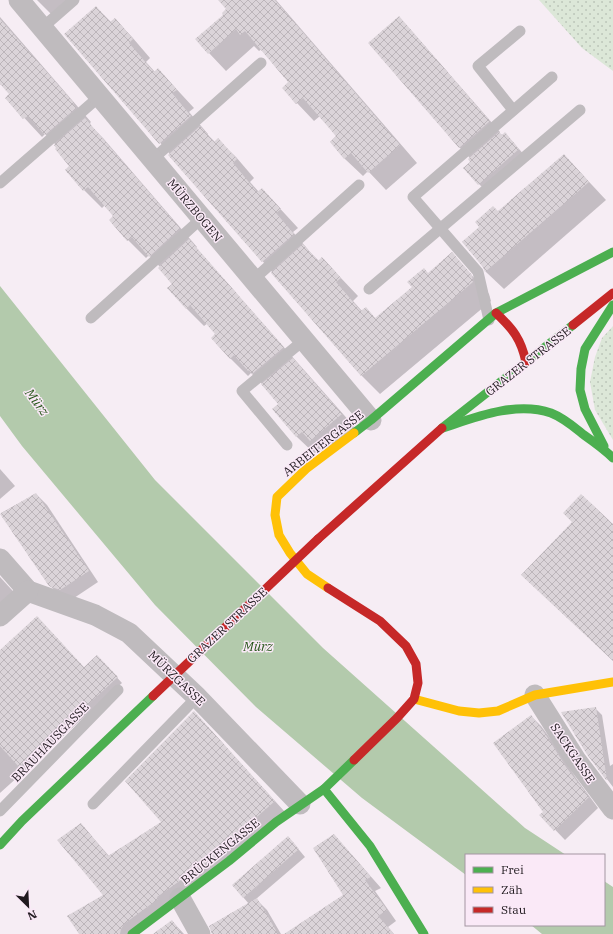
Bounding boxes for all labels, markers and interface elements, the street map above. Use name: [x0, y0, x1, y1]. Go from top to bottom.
street label: MÜRZBOGEN: [164, 176, 226, 244]
street label: GRAZER STRASSE: [482, 323, 574, 399]
water label: Mürz: [21, 384, 53, 419]
street label: ARBEITERGASSE: [280, 407, 366, 479]
street label: GRAZER STRASSE: [184, 584, 270, 666]
water label: Mürz: [242, 638, 273, 655]
street label: MÜRZGASSE: [145, 647, 209, 709]
street label: BRAUHAUSGASSE: [8, 699, 92, 785]
street label: SACKGASSE: [547, 720, 599, 786]
street label: BRÜCKENGASSE: [178, 815, 262, 887]
legend: [465, 854, 605, 926]
text: Frei: [501, 862, 524, 877]
text: Zäh: [501, 882, 523, 897]
north arrow: [8, 886, 48, 926]
text: Stau: [501, 902, 527, 917]
text: N: [25, 907, 39, 923]

